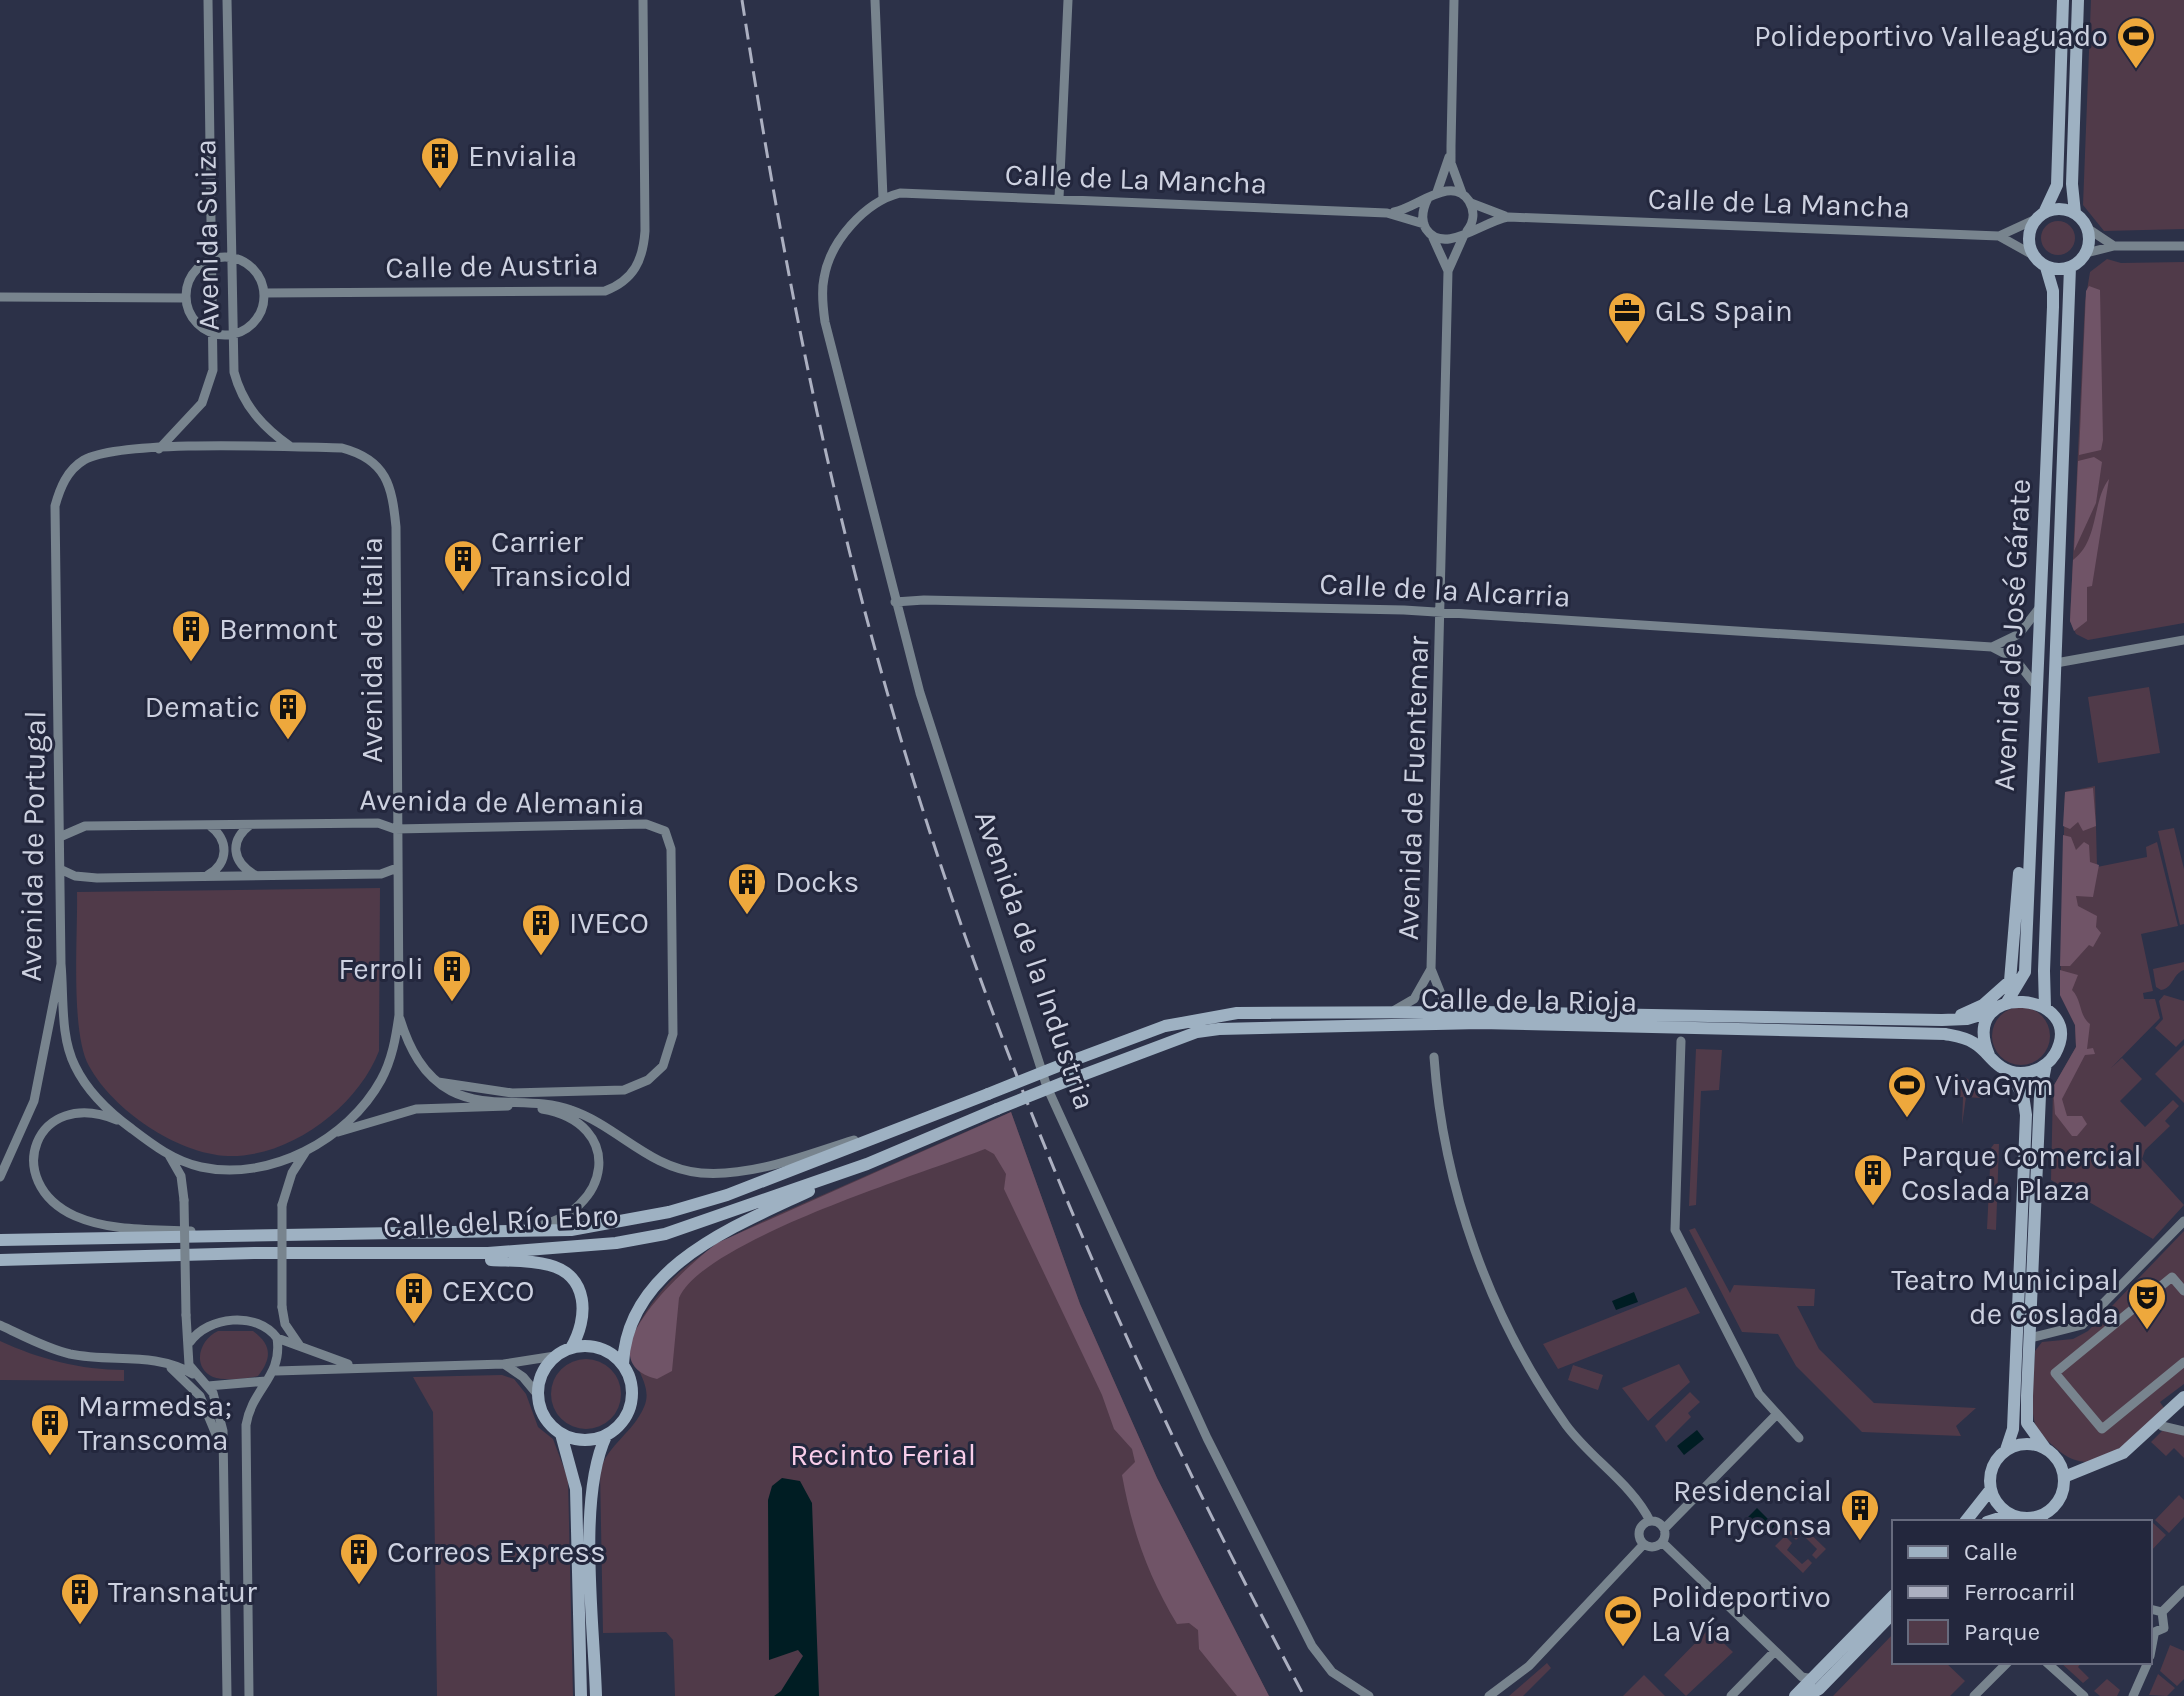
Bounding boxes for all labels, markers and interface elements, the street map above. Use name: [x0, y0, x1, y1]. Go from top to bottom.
sports icon: Polideportivo Valleaguado: [2115, 15, 2157, 70]
place label: Polideportivo Valleaguado: [1754, 18, 2108, 54]
building icon: Envialia: [419, 135, 461, 190]
place label: Envialia: [468, 138, 577, 174]
street label: Avenida Suiza: [187, 139, 227, 331]
street label: Calle de La Mancha: [1004, 156, 1268, 202]
street label: Calle de La Mancha: [1647, 180, 1911, 226]
street label: Calle de Austria: [385, 246, 599, 286]
office icon: GLS Spain: [1606, 290, 1648, 345]
place label: GLS Spain: [1655, 293, 1793, 329]
street label: Avenida de José Gárate: [1986, 478, 2038, 792]
place label: Carrier Transicold: [491, 524, 632, 594]
street label: Avenida de Italia: [354, 537, 390, 763]
building icon: Carrier Transicold: [442, 538, 484, 593]
street label: Calle de la Alcarria: [1319, 565, 1571, 615]
building icon: Bermont: [170, 608, 212, 663]
place label: Bermont: [219, 611, 338, 647]
street label: Avenida de Fuentemar: [1390, 635, 1436, 941]
building icon: Dematic: [267, 686, 309, 741]
place label: Dematic: [145, 689, 260, 725]
street label: Avenida de Portugal: [13, 710, 53, 982]
street label: Avenida de Alemania: [359, 782, 645, 822]
street label: Avenida de la Industria: [967, 806, 1103, 1114]
building icon: Docks: [726, 861, 768, 916]
place label: Docks: [775, 864, 859, 900]
building icon: IVECO: [520, 902, 562, 957]
place label: IVECO: [569, 905, 649, 941]
building icon: Ferroli: [431, 948, 473, 1003]
place label: Ferroli: [338, 951, 424, 987]
street label: Calle de la Rioja: [1421, 980, 1637, 1020]
sports icon: VivaGym: [1886, 1064, 1928, 1119]
place label: VivaGym: [1935, 1067, 2054, 1103]
place label: Parque Comercial Coslada Plaza: [1901, 1138, 2142, 1208]
building icon: Parque Comercial Coslada Plaza: [1852, 1152, 1894, 1207]
street label: Calle del Río Ebro: [382, 1197, 620, 1245]
place label: Teatro Municipal de Coslada: [1891, 1262, 2119, 1332]
building icon: CEXCO: [393, 1270, 435, 1325]
place label: CEXCO: [442, 1273, 534, 1309]
theatre icon: Teatro Municipal de Coslada: [2126, 1276, 2168, 1331]
place label: Marmedsa; Transcoma: [78, 1388, 232, 1458]
building icon: Marmedsa; Transcoma: [29, 1402, 71, 1457]
park label: Recinto Ferial: [790, 1437, 976, 1473]
place label: Residencial Pryconsa: [1673, 1473, 1832, 1543]
building icon: Residencial Pryconsa: [1839, 1487, 1881, 1542]
legend: [1892, 1520, 2152, 1664]
building icon: Correos Express: [338, 1531, 380, 1586]
place label: Correos Express: [387, 1534, 606, 1570]
text: Calle: [1964, 1538, 2018, 1566]
building icon: Transnatur: [59, 1571, 101, 1626]
place label: Transnatur: [108, 1574, 257, 1610]
text: Ferrocarril: [1964, 1578, 2076, 1606]
place label: Polideportivo La Vía: [1651, 1579, 1831, 1649]
sports icon: Polideportivo La Vía: [1602, 1593, 1644, 1648]
text: Parque: [1964, 1618, 2040, 1646]

